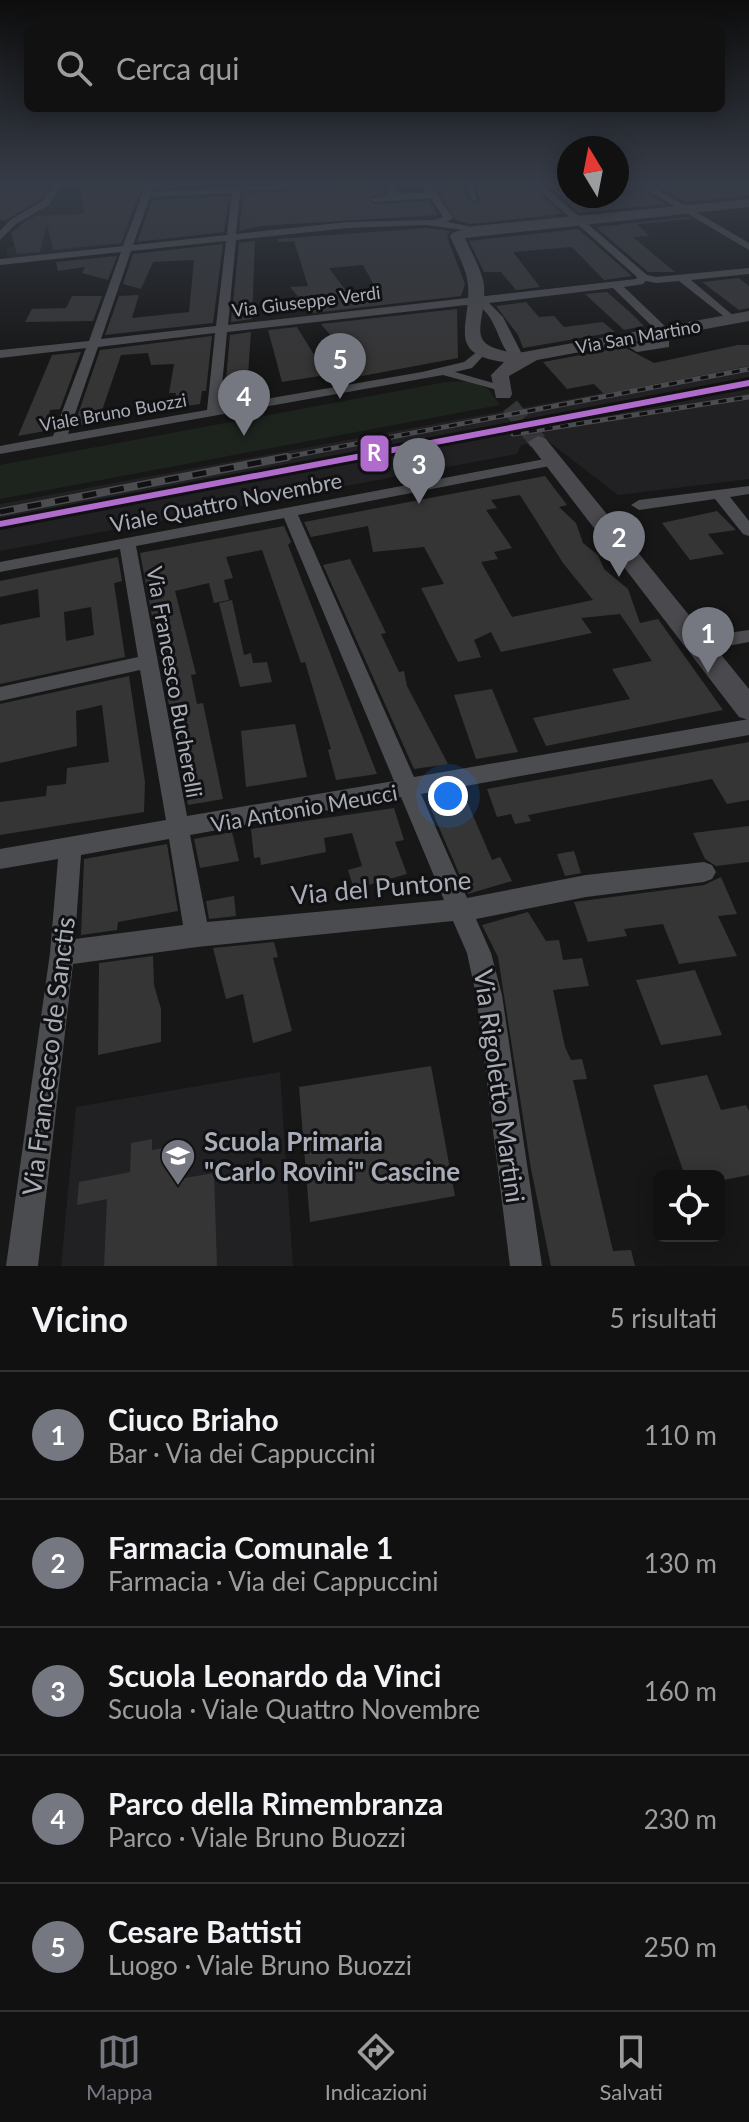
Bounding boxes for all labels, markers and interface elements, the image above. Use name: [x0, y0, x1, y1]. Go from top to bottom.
search box: [24, 24, 725, 112]
icon: search: [52, 46, 96, 90]
text: Cerca qui: [116, 50, 240, 86]
north arrow: [557, 136, 629, 208]
street label: Via Giuseppe Verdi: [231, 281, 381, 321]
street label: Via San Martino: [574, 314, 702, 358]
pin: 5: [314, 333, 366, 399]
pin: 4: [218, 370, 270, 436]
street label: Viale Bruno Buozzi: [38, 388, 188, 436]
line badge: R: [359, 434, 390, 473]
pin: 3: [393, 438, 445, 504]
text: R: [367, 439, 382, 466]
street label: Viale Quattro Novembre: [108, 466, 344, 538]
pin: 2: [593, 511, 645, 577]
street label: Via Francesco Bucherelli: [141, 564, 209, 800]
pin: 1: [682, 607, 734, 673]
your location: [428, 776, 468, 816]
street label: Via Antonio Meucci: [209, 778, 399, 838]
street label: Via del Puntone: [289, 863, 473, 911]
street label: Via Francesco de Sanctis: [15, 915, 81, 1197]
street label: Via Rigoletto Martini: [468, 967, 532, 1205]
place label: Scuola Primaria "Carlo Rovini" Cascine: [204, 1125, 460, 1187]
school or university icon: Scuola Primaria "Carlo Rovini" Cascine: [159, 1137, 197, 1187]
map controls: [653, 1170, 725, 1242]
button: locate: [653, 1170, 725, 1242]
text: Vicino: [32, 1298, 128, 1339]
text: 5 risultati: [610, 1302, 717, 1334]
text: Ciuco Briaho: [108, 1401, 279, 1437]
text: 1: [50, 1419, 66, 1451]
text: 110 m: [644, 1419, 717, 1451]
text: Bar · Via dei Cappuccini: [108, 1437, 376, 1469]
text: Farmacia Comunale 1: [108, 1529, 393, 1565]
text: 2: [50, 1547, 66, 1579]
text: 130 m: [644, 1547, 717, 1579]
text: Farmacia · Via dei Cappuccini: [108, 1565, 438, 1597]
text: Scuola Leonardo da Vinci: [108, 1657, 441, 1693]
text: 3: [50, 1675, 66, 1707]
text: 160 m: [644, 1675, 717, 1707]
text: Scuola · Viale Quattro Novembre: [108, 1693, 480, 1725]
text: Parco della Rimembranza: [108, 1785, 443, 1821]
text: 4: [50, 1803, 66, 1835]
text: 230 m: [644, 1803, 717, 1835]
text: Parco · Viale Bruno Buozzi: [108, 1821, 406, 1853]
text: Cesare Battisti: [108, 1913, 302, 1949]
text: 5: [50, 1931, 66, 1963]
text: 250 m: [644, 1931, 717, 1963]
text: Luogo · Viale Bruno Buozzi: [108, 1949, 412, 1981]
tab: Mappa: [86, 2030, 153, 2105]
tab: Indicazioni: [325, 2030, 427, 2105]
tab: Salvati: [600, 2030, 663, 2105]

